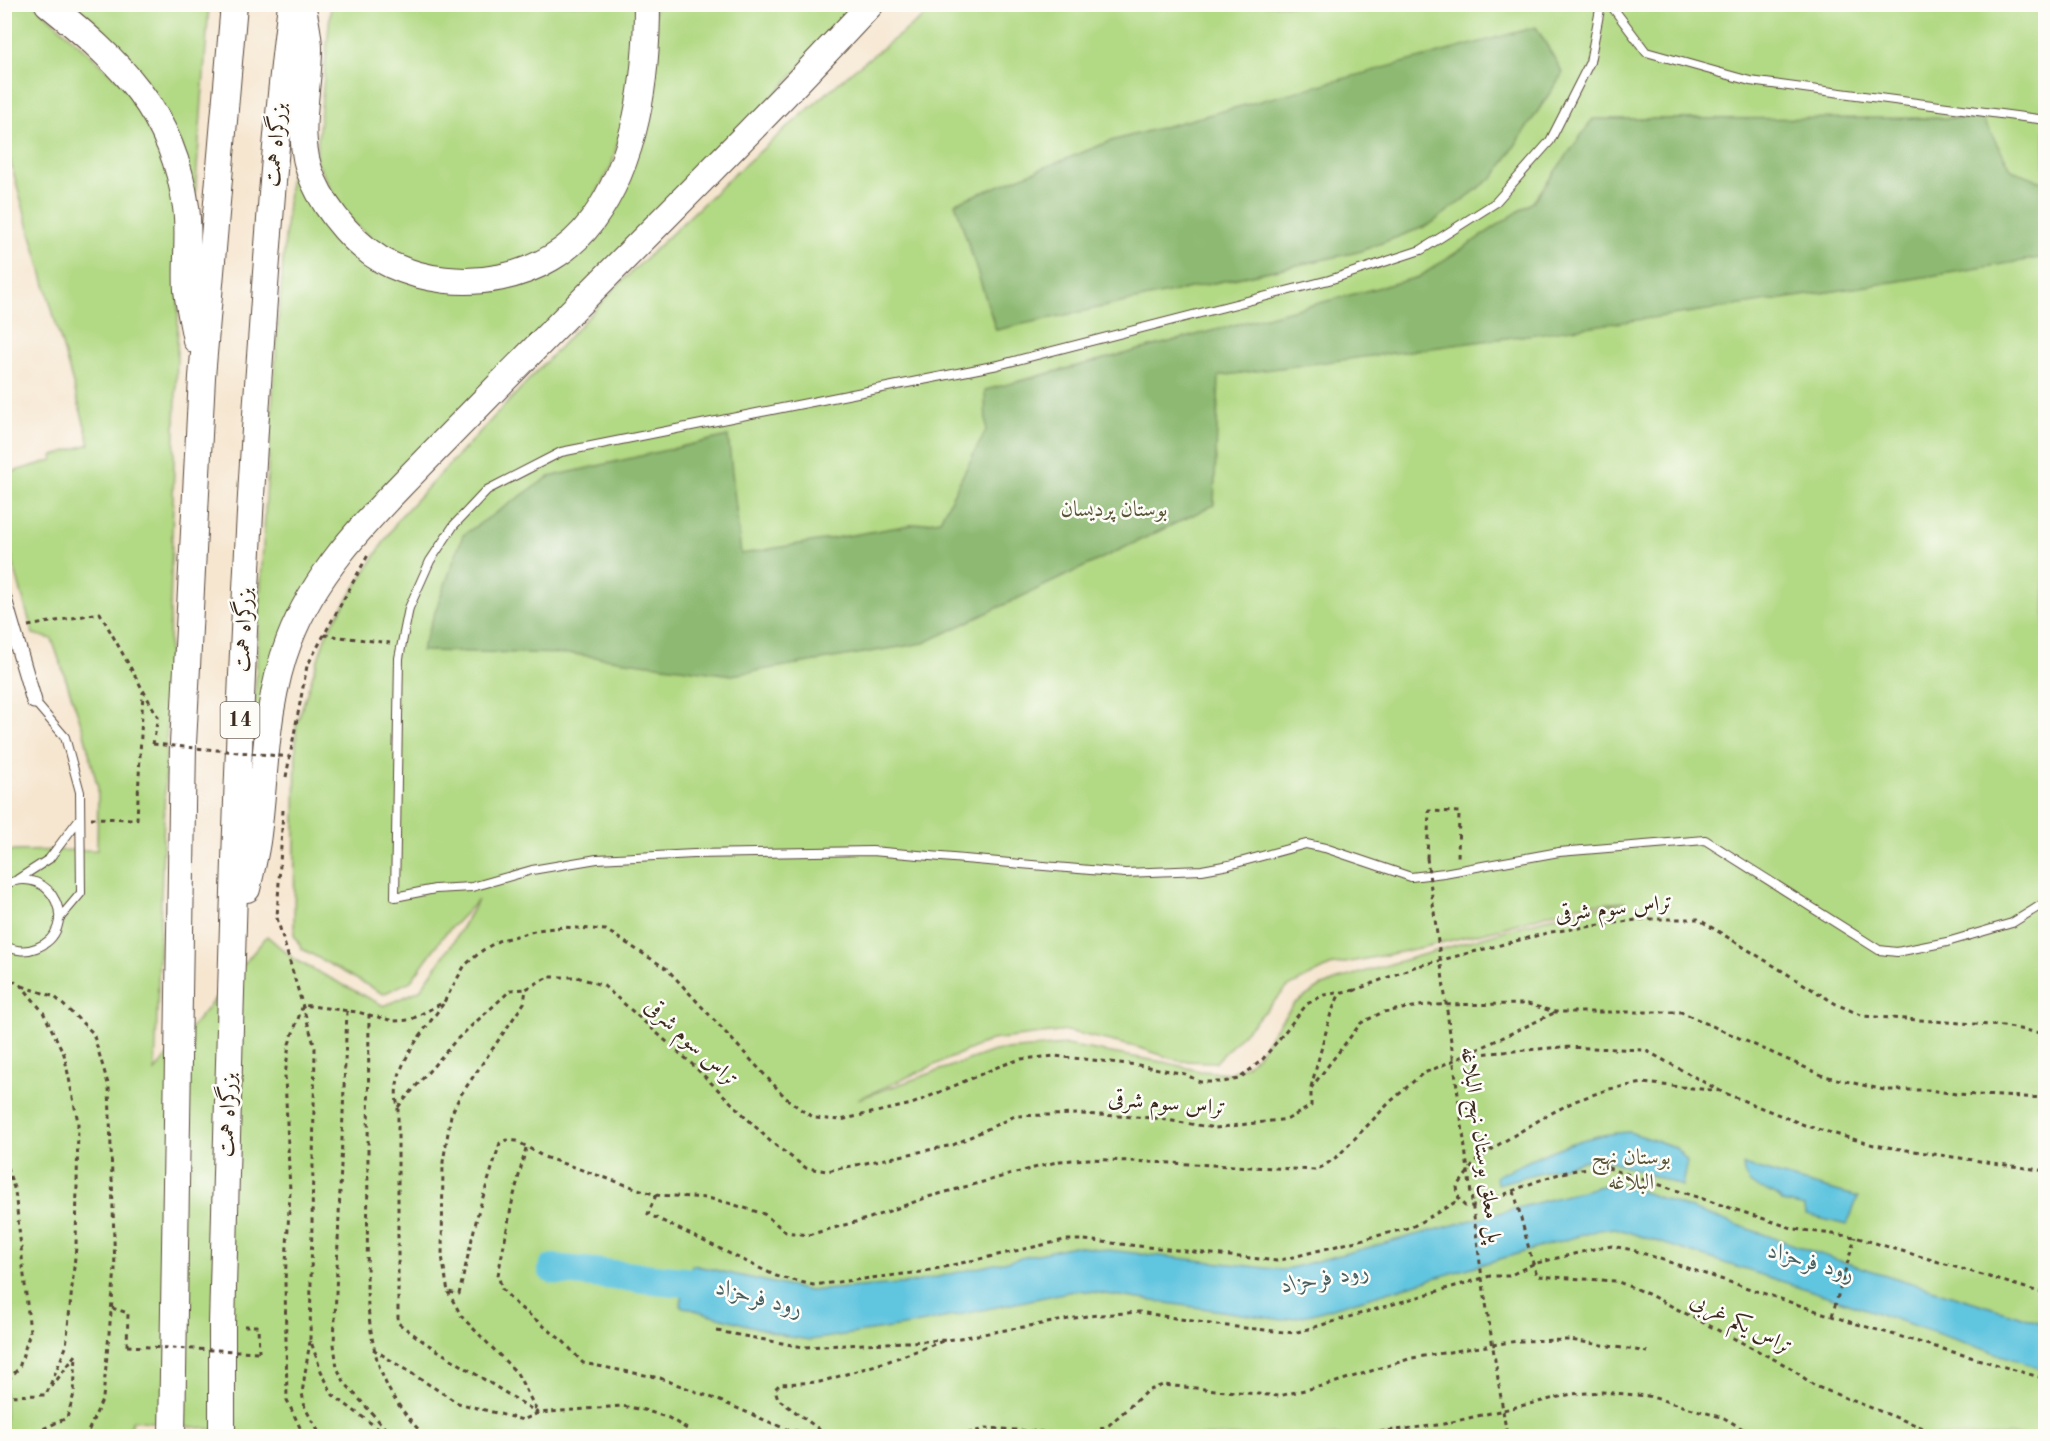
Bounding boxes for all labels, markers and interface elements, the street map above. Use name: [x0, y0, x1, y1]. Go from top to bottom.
street label: بزرگراه همت: [256, 101, 292, 188]
park label: بوستان پردیسان: [1060, 499, 1168, 523]
street label: بزرگراه همت: [227, 587, 257, 673]
road number: 14: [220, 702, 260, 738]
street label: تراس سوم شرقی: [1554, 891, 1674, 933]
street label: تراس سوم شرقی: [636, 994, 742, 1096]
street label: پل معلق بوستان نهج البلاغه: [1449, 1045, 1506, 1247]
street label: بزرگراه همت: [211, 1072, 241, 1158]
street label: تراس سوم شرقی: [1107, 1087, 1227, 1127]
park label: بوستان نهج البلاغه: [1591, 1147, 1671, 1195]
water label: رود فرحزاد: [1765, 1239, 1857, 1288]
water label: رود فرحزاد: [1279, 1259, 1371, 1300]
water label: رود فرحزاد: [713, 1276, 805, 1323]
street label: تراس یکم غربی: [1683, 1287, 1796, 1366]

